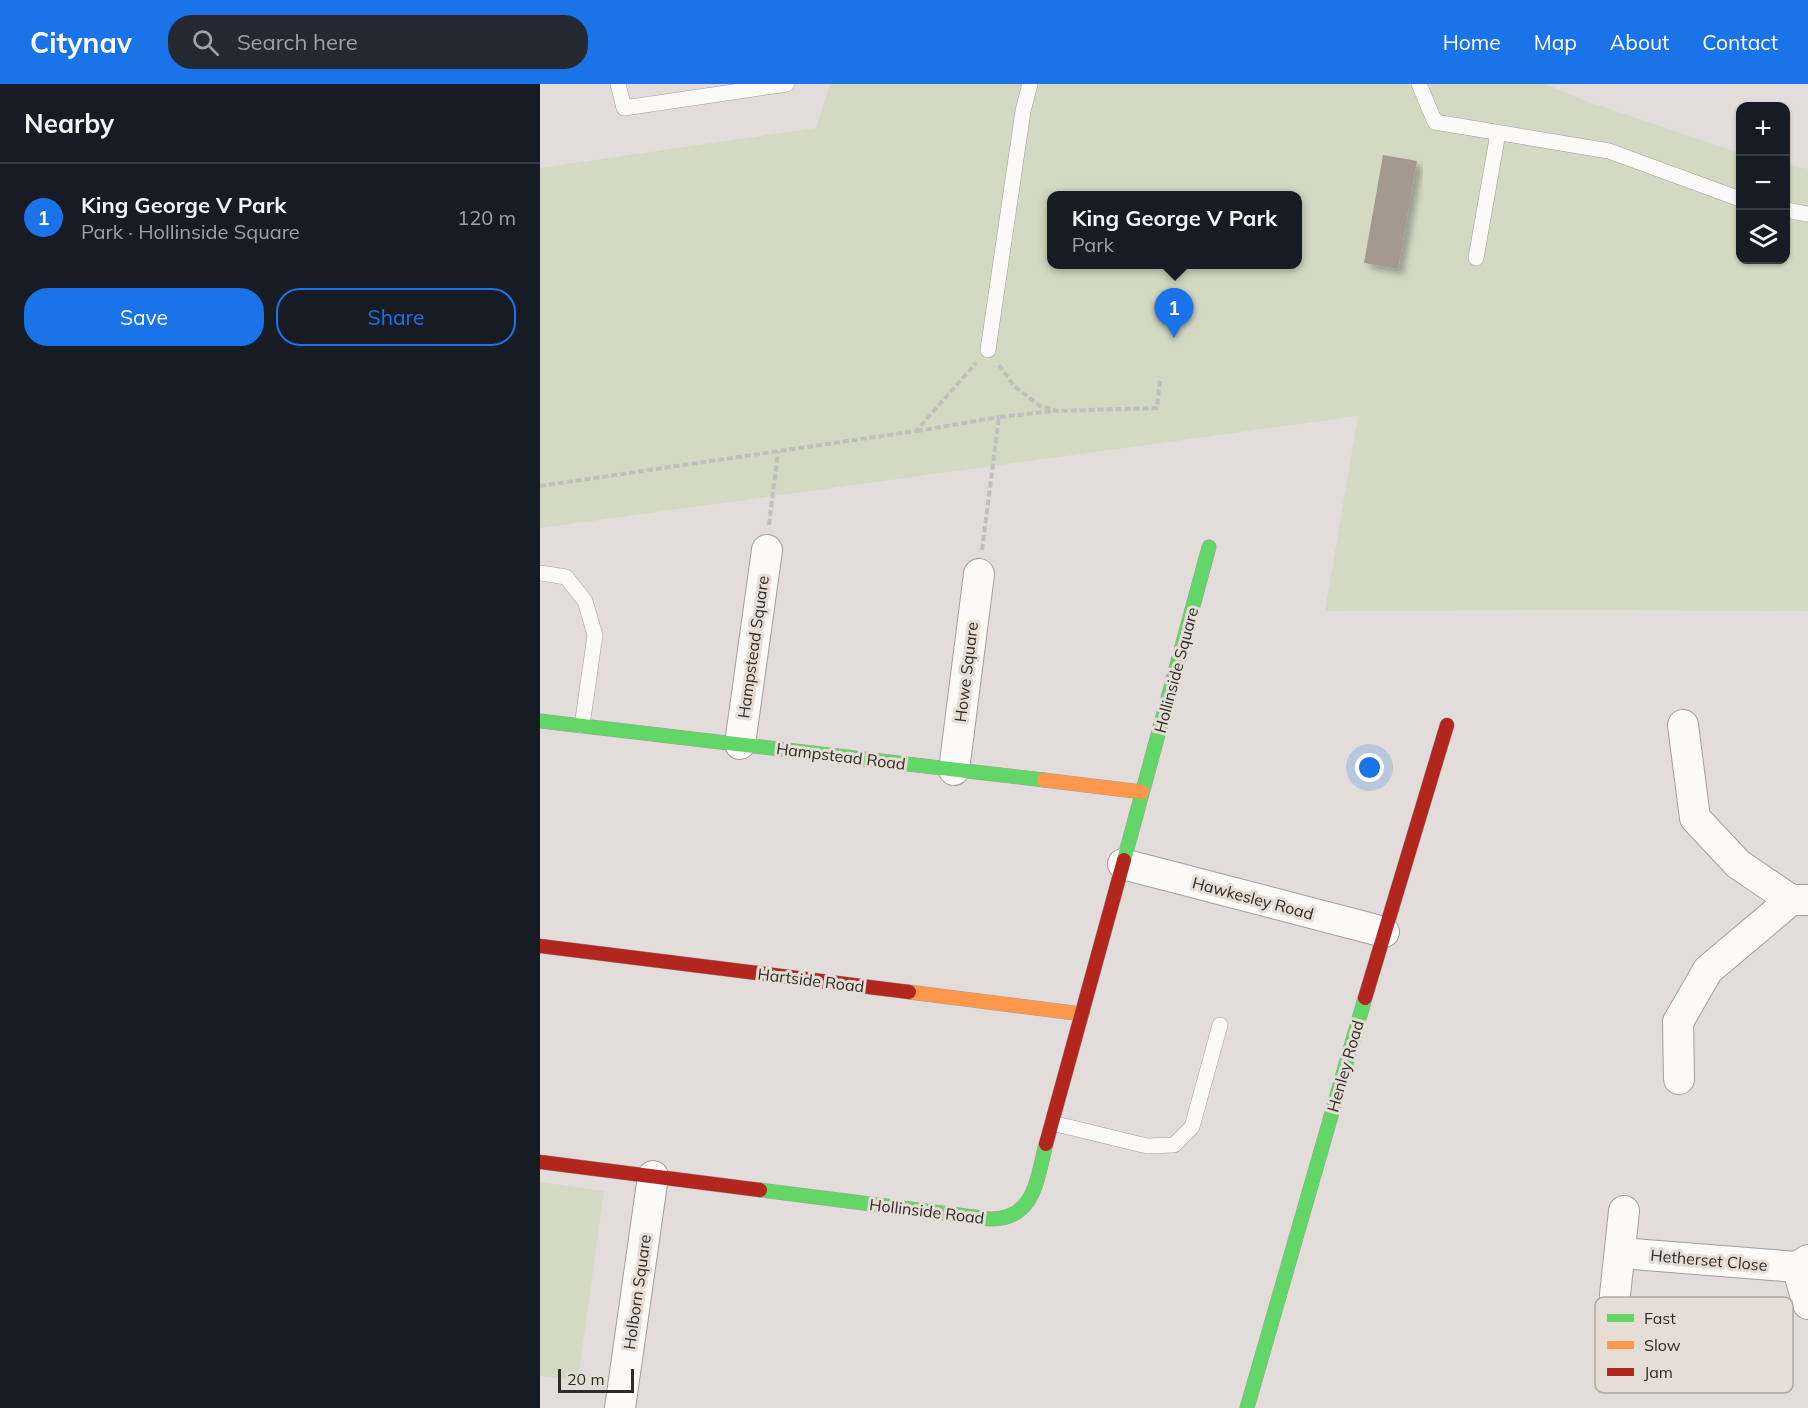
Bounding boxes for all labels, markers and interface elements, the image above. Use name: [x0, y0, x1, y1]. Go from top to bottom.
search box: [168, 15, 588, 69]
text: Citynav: [30, 25, 132, 60]
icon: search: [189, 26, 222, 59]
text: Search here: [237, 28, 358, 56]
text: Home: [1443, 29, 1501, 55]
text: Map: [1534, 29, 1577, 55]
text: About: [1610, 29, 1669, 55]
text: Contact: [1702, 29, 1778, 55]
map controls: [1736, 102, 1790, 264]
button: +: [1736, 102, 1790, 156]
text: Nearby: [24, 107, 114, 140]
button: −: [1736, 156, 1790, 210]
text: King George V Park: [81, 191, 286, 219]
popup: [1047, 191, 1302, 269]
text: King George V Park: [1072, 204, 1277, 232]
text: 1: [38, 205, 50, 230]
text: 120 m: [457, 205, 516, 230]
button: layers: [1736, 210, 1790, 264]
text: Park · Hollinside Square: [81, 219, 300, 244]
text: Park: [1072, 232, 1114, 257]
button: Save: [24, 288, 264, 346]
button: Share: [276, 288, 516, 346]
pin: 1: [1154, 288, 1194, 338]
street label: Hampstead Square: [733, 574, 773, 720]
street label: Hollinside Square: [1150, 605, 1202, 735]
street label: Howe Square: [950, 621, 982, 723]
street label: Hampstead Road: [775, 738, 907, 774]
your location: [1355, 753, 1384, 782]
street label: Hawkesley Road: [1190, 872, 1316, 924]
street label: Hartside Road: [757, 964, 865, 996]
street label: Henley Road: [1322, 1018, 1368, 1114]
street label: Hollinside Road: [868, 1194, 986, 1228]
street label: Holborn Square: [619, 1233, 655, 1351]
street label: Hetherset Close: [1650, 1245, 1768, 1275]
legend: [1595, 1297, 1793, 1393]
text: Fast: [1644, 1308, 1676, 1328]
text: Slow: [1644, 1335, 1681, 1355]
text: Jam: [1644, 1362, 1673, 1382]
scale bar: [558, 1366, 634, 1394]
text: 20 m: [567, 1369, 604, 1389]

